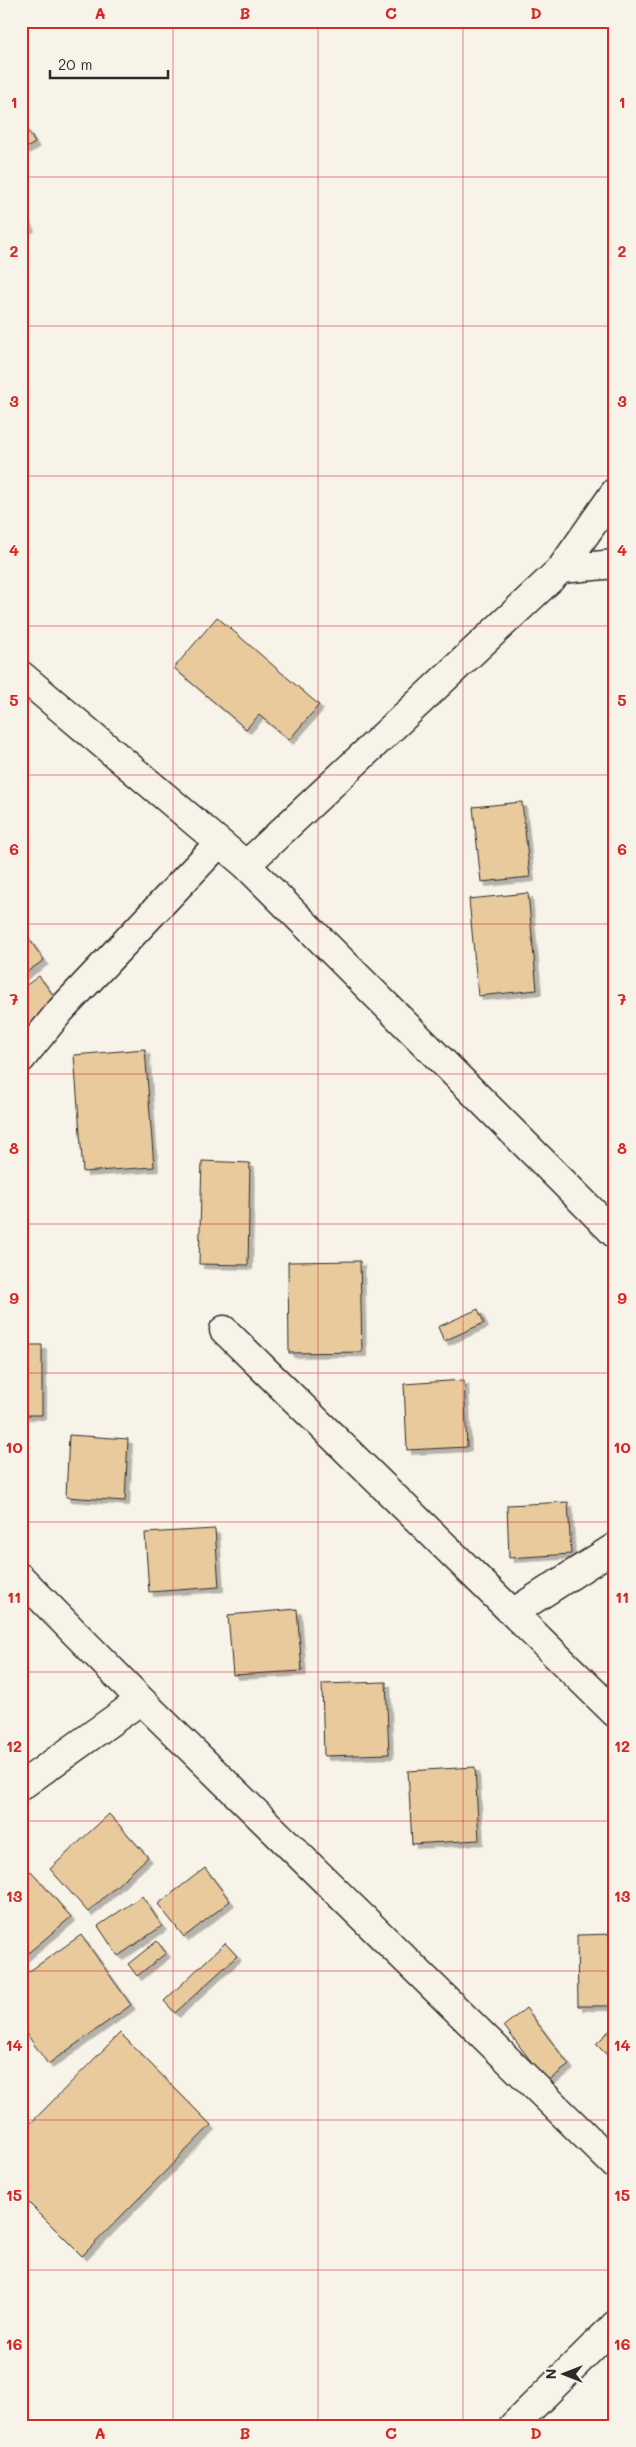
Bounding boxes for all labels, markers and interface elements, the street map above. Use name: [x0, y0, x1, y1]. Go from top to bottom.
text: A: [94, 2, 106, 23]
text: B: [240, 2, 250, 23]
text: C: [385, 2, 397, 23]
text: D: [530, 2, 542, 23]
scale bar: [50, 48, 168, 80]
text: 20 m: [58, 54, 92, 74]
text: 1: [10, 91, 18, 112]
text: 1: [618, 91, 626, 112]
text: 2: [10, 240, 19, 261]
text: 2: [618, 240, 627, 261]
text: 3: [9, 390, 19, 411]
text: 3: [617, 390, 627, 411]
text: 4: [9, 539, 19, 560]
text: 4: [617, 539, 627, 560]
text: 5: [9, 689, 19, 710]
text: 5: [617, 689, 627, 710]
text: 6: [9, 838, 19, 859]
text: 6: [617, 838, 627, 859]
text: 7: [10, 988, 19, 1009]
text: 7: [618, 988, 627, 1009]
text: 8: [9, 1137, 19, 1158]
text: 8: [617, 1137, 627, 1158]
text: 9: [9, 1287, 19, 1308]
text: 9: [617, 1287, 627, 1308]
text: 10: [5, 1436, 23, 1457]
text: 10: [613, 1436, 631, 1457]
text: 11: [7, 1586, 21, 1607]
text: 11: [615, 1586, 629, 1607]
text: 12: [6, 1735, 22, 1756]
text: 12: [614, 1735, 630, 1756]
text: 13: [6, 1885, 23, 1906]
text: 13: [614, 1885, 631, 1906]
text: 14: [5, 2034, 23, 2055]
text: 14: [613, 2034, 631, 2055]
text: 15: [6, 2184, 22, 2205]
text: 15: [614, 2184, 630, 2205]
text: 16: [6, 2333, 23, 2354]
text: 16: [614, 2333, 631, 2354]
north arrow: [538, 2350, 588, 2400]
text: N: [541, 2369, 560, 2379]
text: A: [94, 2422, 106, 2443]
text: B: [240, 2422, 250, 2443]
text: C: [385, 2422, 397, 2443]
text: D: [530, 2422, 542, 2443]

